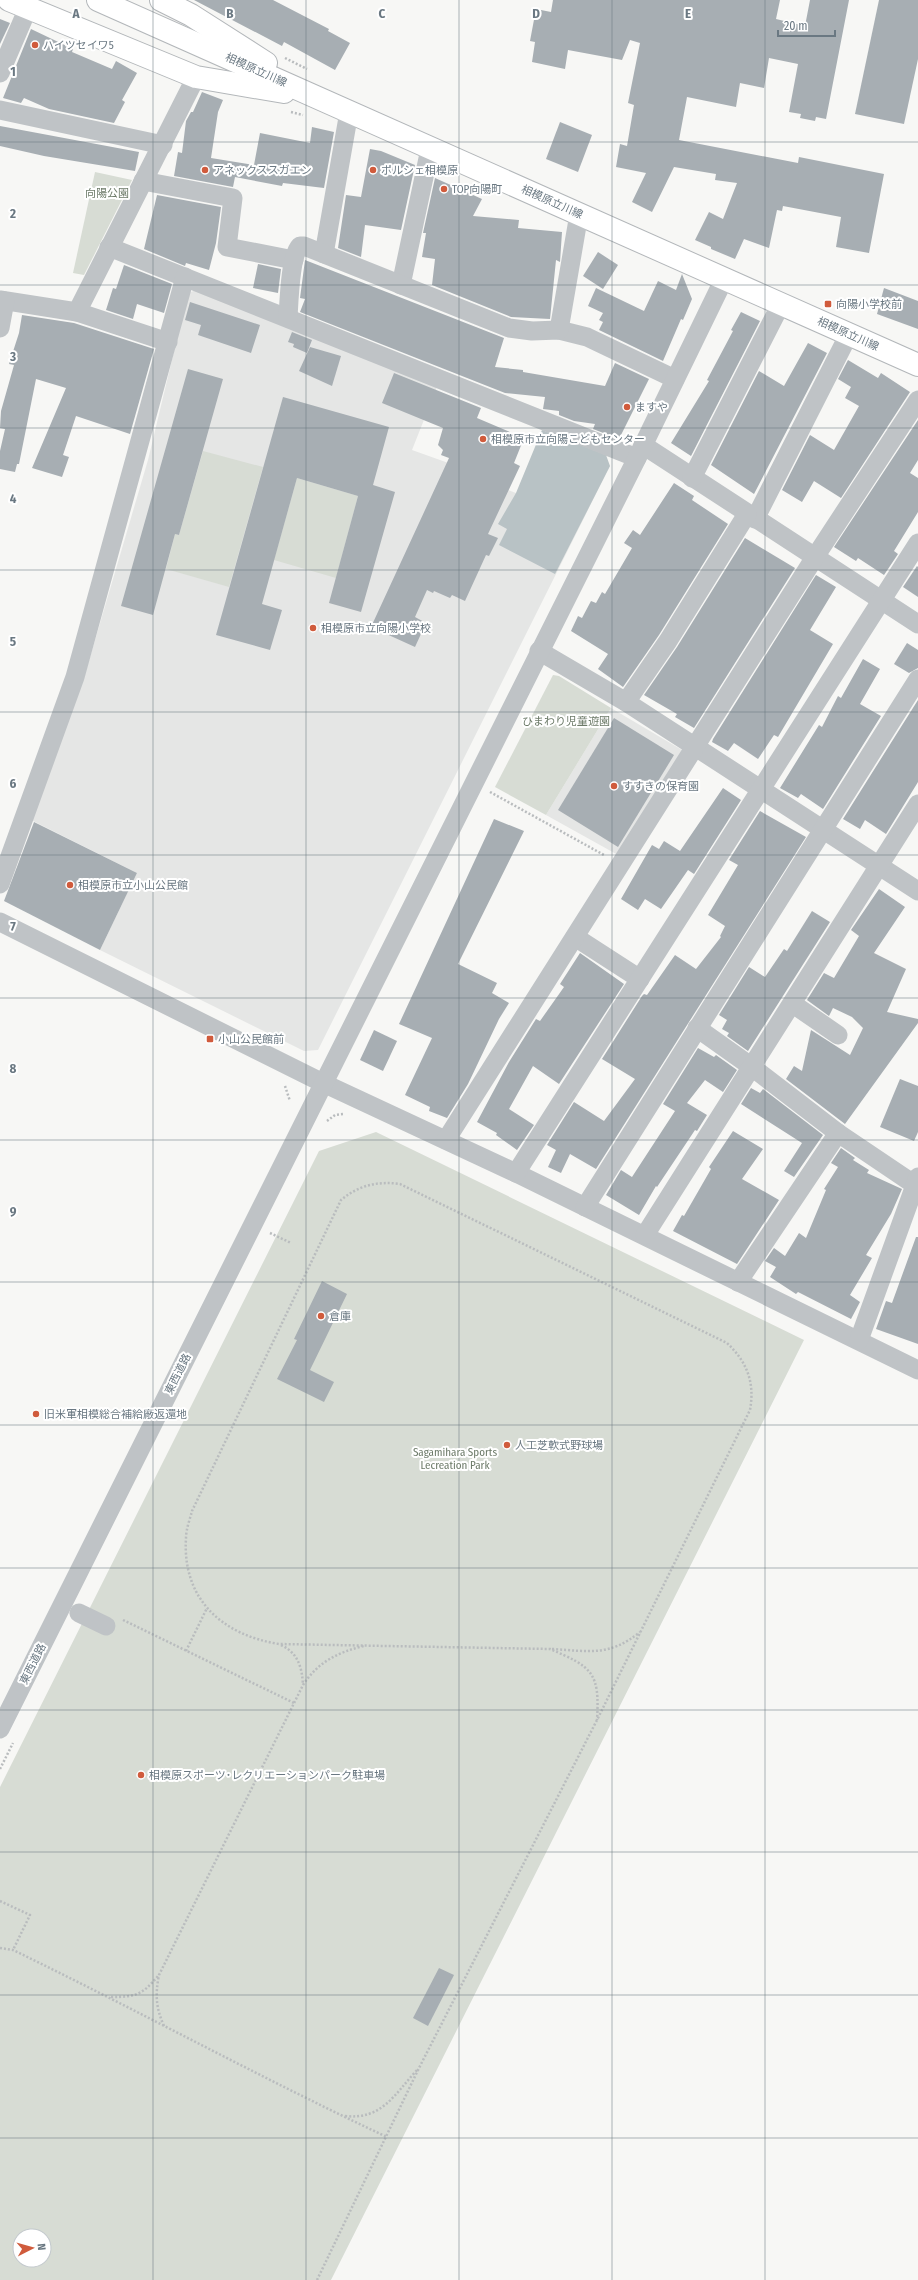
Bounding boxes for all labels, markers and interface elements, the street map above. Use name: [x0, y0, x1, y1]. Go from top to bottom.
text: A: [71, 6, 80, 21]
text: B: [226, 6, 234, 21]
text: C: [379, 6, 386, 21]
text: D: [532, 6, 540, 21]
text: E: [685, 6, 691, 21]
scale bar: [778, 12, 835, 38]
text: 20 m: [784, 19, 808, 33]
place label: ハイツセイワ5: [43, 39, 114, 52]
marker: ハイツセイワ5: [30, 40, 40, 50]
street label: 相模原立川線: [223, 51, 289, 89]
text: 1: [10, 64, 16, 79]
place label: アネックススガエン: [213, 164, 312, 177]
place label: ポルシェ相模原: [381, 164, 458, 177]
marker: アネックススガエン: [200, 165, 210, 175]
marker: ポルシェ相模原: [368, 165, 378, 175]
place label: TOP向陽町: [452, 183, 502, 196]
street label: 相模原立川線: [519, 183, 585, 221]
marker: TOP向陽町: [439, 184, 449, 194]
park label: 向陽公園: [85, 187, 129, 200]
text: 2: [9, 206, 16, 221]
place label: 向陽小学校前: [836, 298, 902, 311]
marker: 向陽小学校前: [823, 299, 833, 309]
street label: 相模原立川線: [815, 315, 881, 353]
text: 3: [9, 349, 16, 364]
place label: ますや: [635, 401, 668, 414]
marker: ますや: [622, 402, 632, 412]
place label: 相模原市立向陽こどもセンター: [491, 433, 645, 446]
marker: 相模原市立向陽こどもセンター: [478, 434, 488, 444]
text: 4: [10, 491, 17, 506]
place label: 相模原市立向陽小学校: [321, 622, 431, 635]
marker: 相模原市立向陽小学校: [308, 623, 318, 633]
text: 5: [10, 634, 16, 649]
park label: ひまわり児童遊園: [522, 715, 610, 728]
text: 6: [10, 776, 17, 791]
place label: すすきの保育園: [622, 780, 699, 793]
marker: すすきの保育園: [609, 781, 619, 791]
place label: 相模原市立小山公民館: [78, 879, 188, 892]
marker: 相模原市立小山公民館: [65, 880, 75, 890]
text: 7: [10, 919, 16, 934]
place label: 小山公民館前: [218, 1033, 284, 1046]
marker: 小山公民館前: [205, 1034, 215, 1044]
text: 8: [10, 1061, 17, 1076]
text: 9: [10, 1204, 17, 1219]
place label: 倉庫: [329, 1310, 351, 1323]
marker: 倉庫: [316, 1311, 326, 1321]
street label: 東西道路: [162, 1351, 194, 1397]
place label: 旧米軍相模総合補給廠返還地: [44, 1408, 187, 1421]
marker: 旧米軍相模総合補給廠返還地: [31, 1409, 41, 1419]
place label: 人工芝軟式野球場: [515, 1439, 603, 1452]
marker: 人工芝軟式野球場: [502, 1440, 512, 1450]
park label: Sagamihara Sports Lecreation Park: [413, 1446, 497, 1472]
street label: 東西道路: [17, 1641, 49, 1687]
place label: 相模原スポーツ･レクリエーションパーク駐車場: [149, 1769, 385, 1782]
marker: 相模原スポーツ･レクリエーションパーク駐車場: [136, 1770, 146, 1780]
north arrow: [12, 2228, 52, 2268]
text: N: [35, 2243, 48, 2251]

